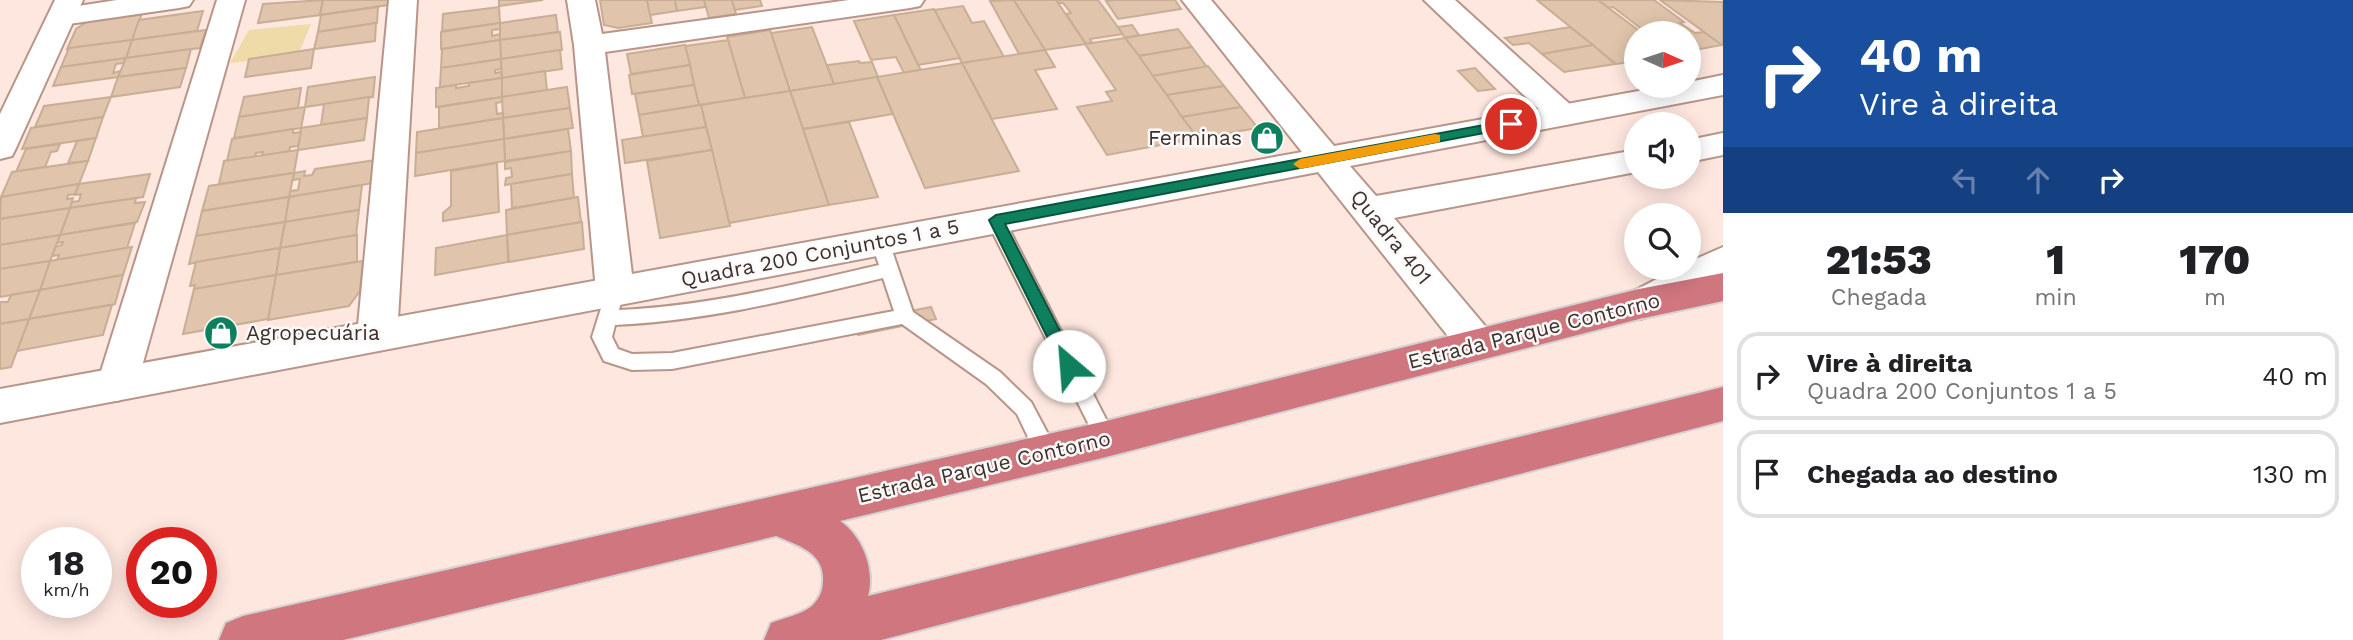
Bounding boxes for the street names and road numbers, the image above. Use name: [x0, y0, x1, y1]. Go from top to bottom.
street label: Quadra 401: [1346, 184, 1437, 289]
street label: Quadra 200 Conjuntos 1 a 5: [679, 213, 961, 292]
street label: Estrada Parque Contorno: [1405, 287, 1663, 374]
street label: Estrada Parque Contorno: [855, 425, 1113, 508]

